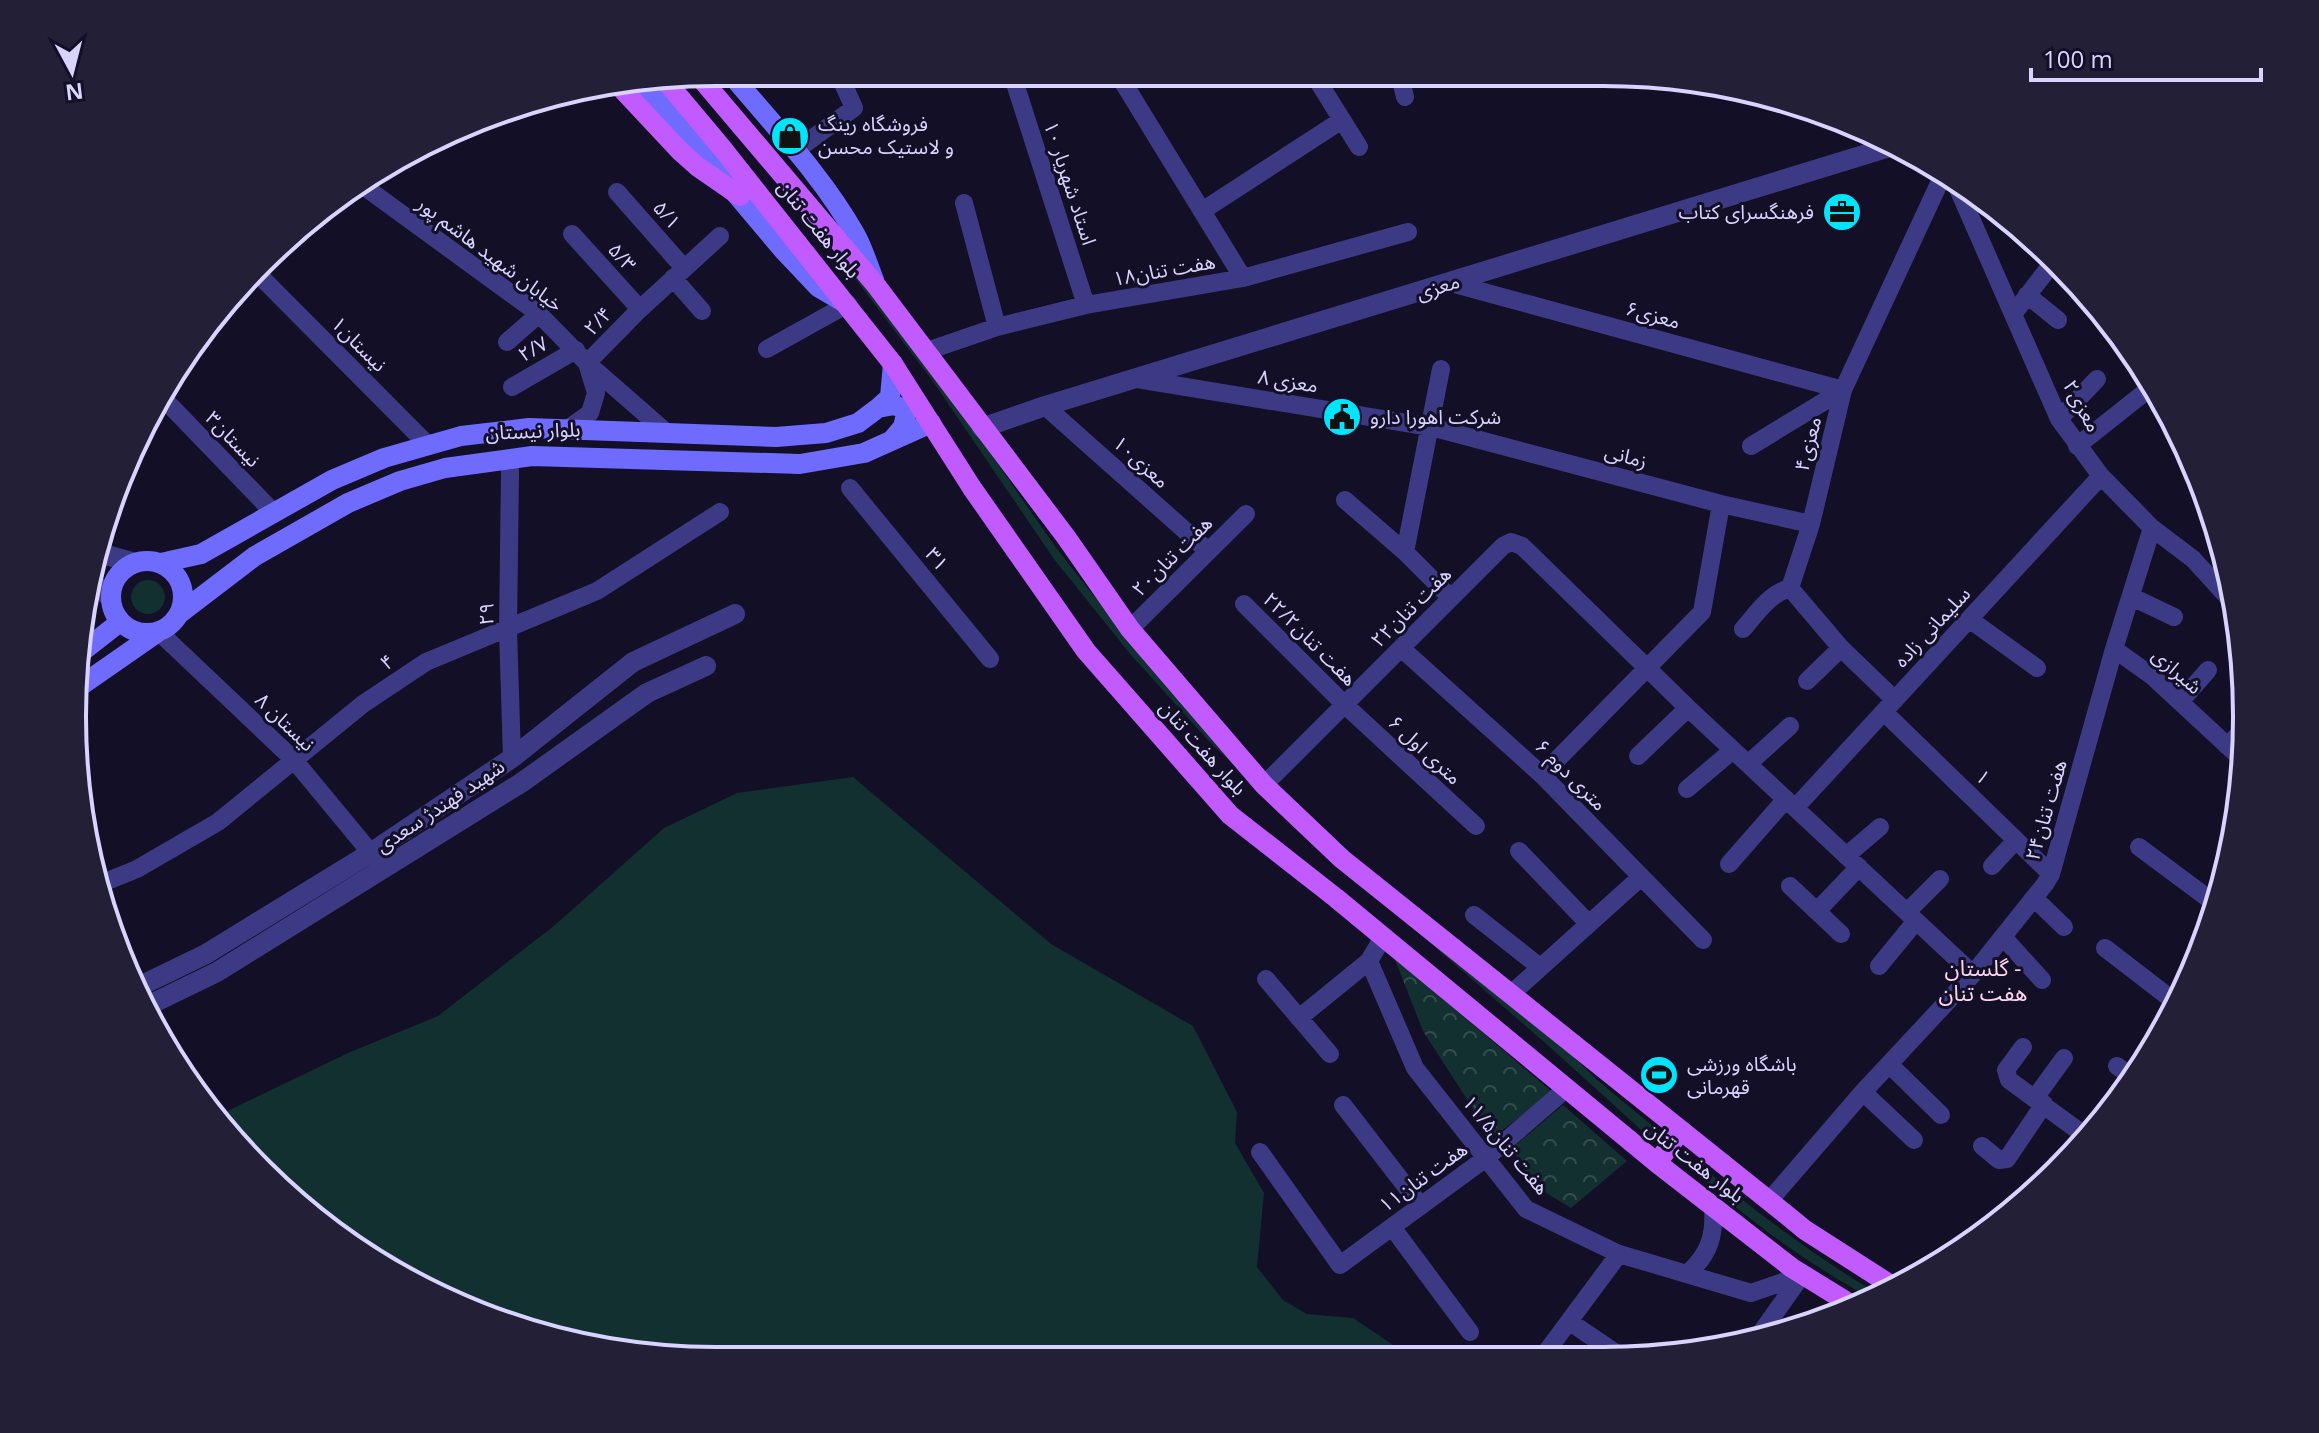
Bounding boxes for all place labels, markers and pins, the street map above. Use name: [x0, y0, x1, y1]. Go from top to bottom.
place label: فروشگاه رینگ و لاستیک محسن: [818, 110, 954, 160]
shop icon: فروشگاه رینگ و لاستیک محسن: [769, 115, 811, 157]
office icon: فرهنگسرای کتاب: [1821, 191, 1863, 233]
place label: فرهنگسرای کتاب: [1678, 198, 1814, 225]
public building icon: شرکت اهورا دارو: [1321, 396, 1363, 438]
place label: شرکت اهورا دارو: [1370, 403, 1501, 430]
place label: باشگاه ورزشی قهرمانی: [1687, 1050, 1797, 1100]
sports icon: باشگاه ورزشی قهرمانی: [1638, 1054, 1680, 1096]

